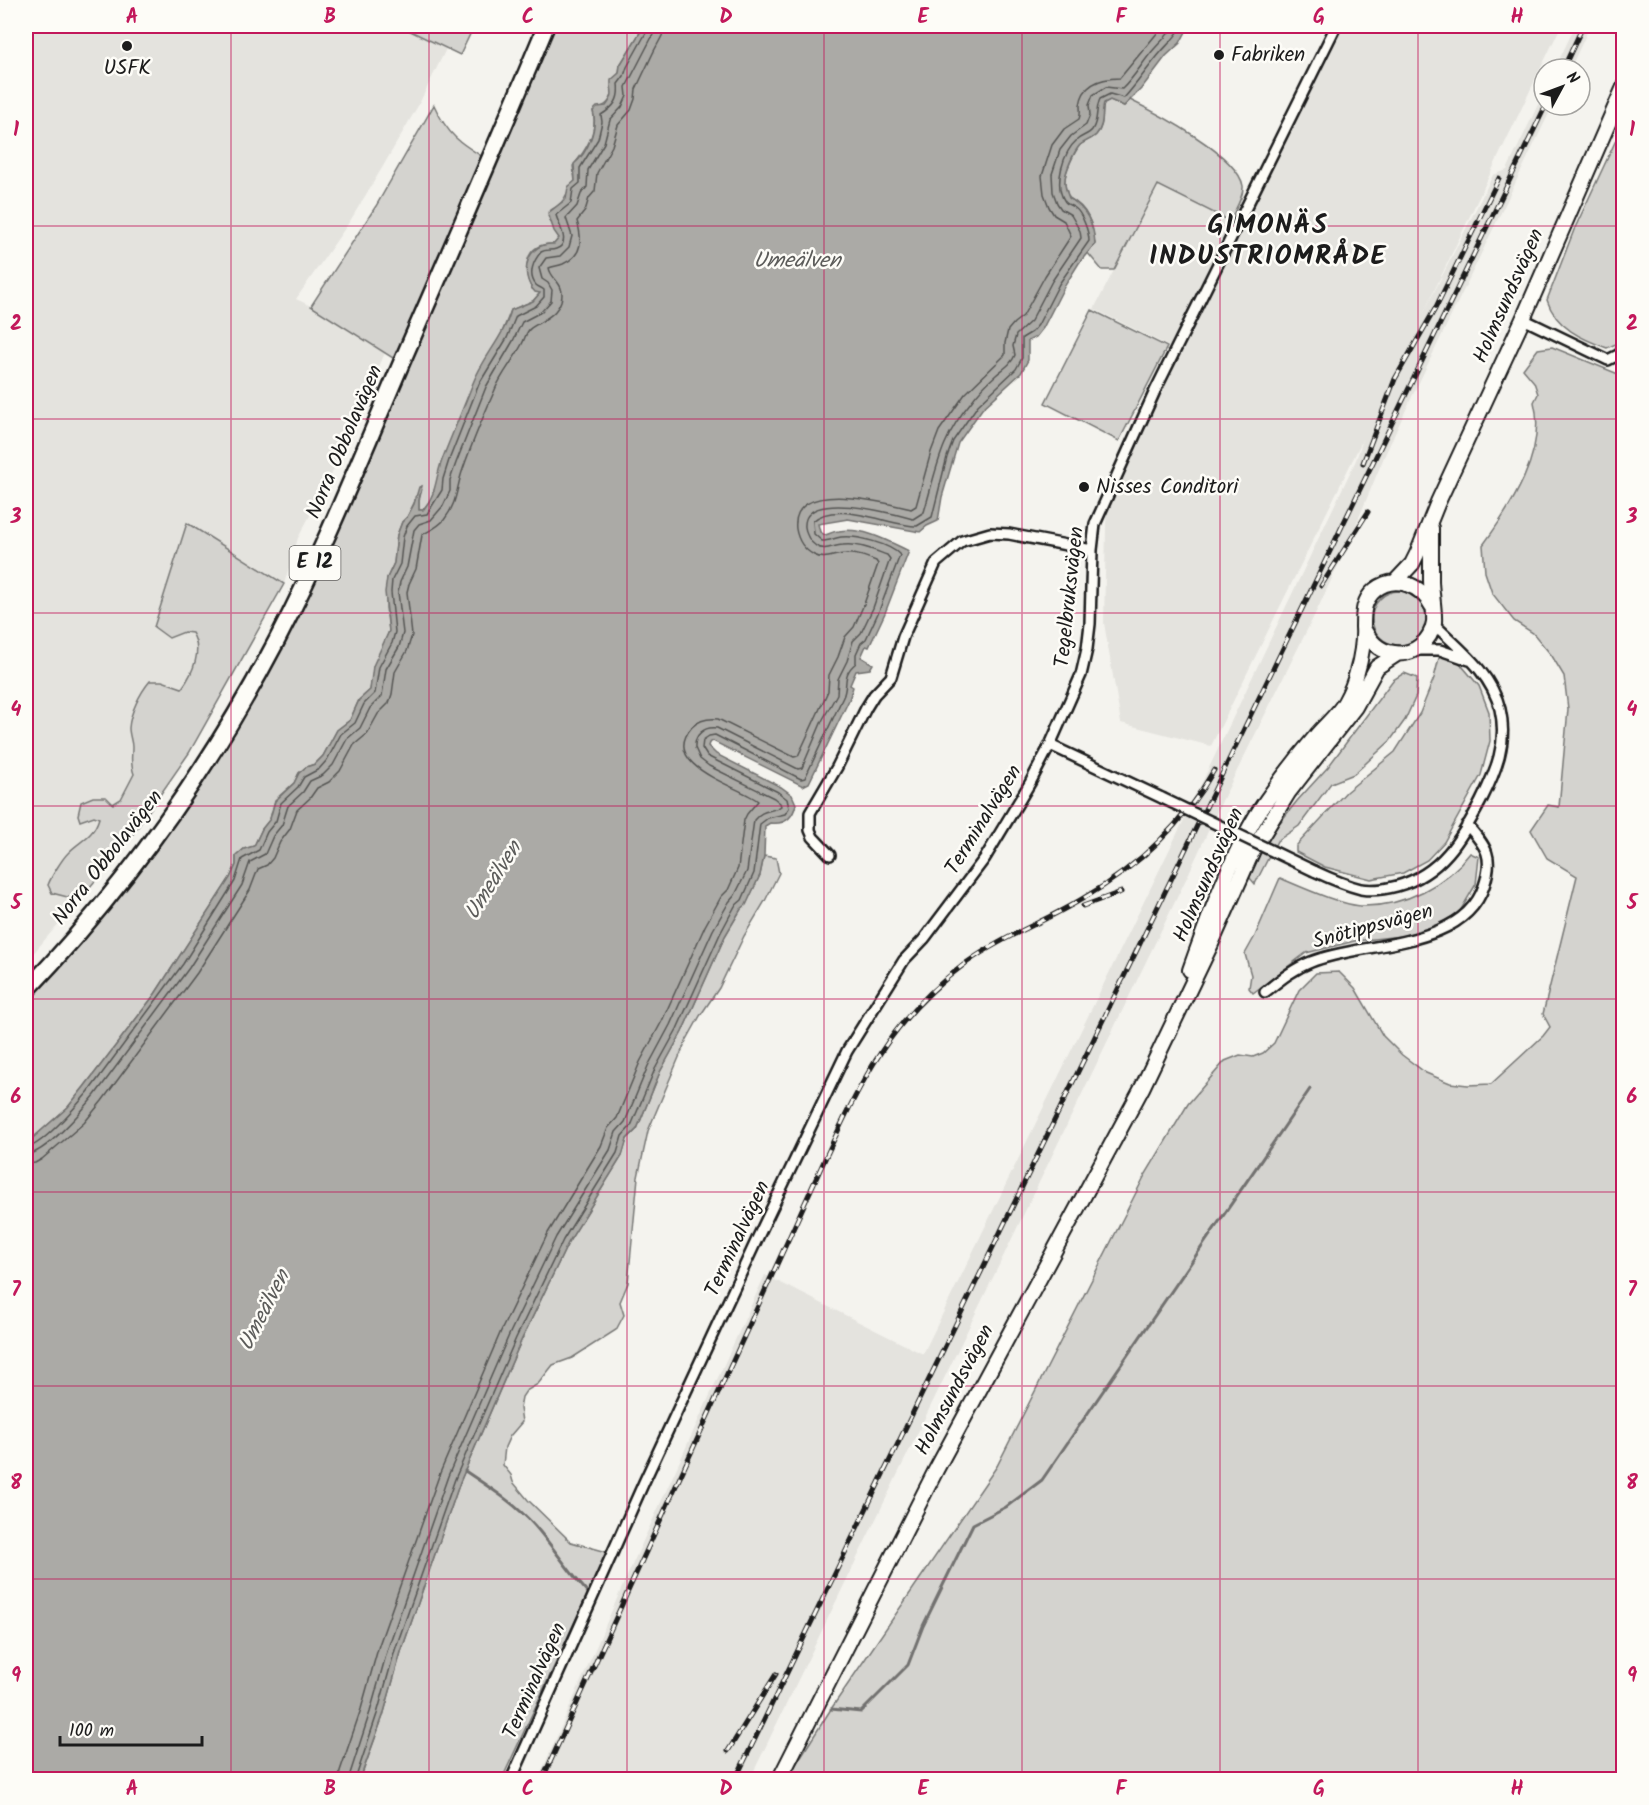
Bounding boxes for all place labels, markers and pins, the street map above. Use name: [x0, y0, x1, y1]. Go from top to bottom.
marker: USFK: [120, 39, 134, 53]
place label: Fabriken: [1231, 39, 1305, 72]
marker: Fabriken: [1212, 48, 1226, 62]
place label: USFK: [103, 52, 151, 85]
place label: Nisses Conditori: [1096, 471, 1239, 504]
marker: Nisses Conditori: [1077, 480, 1091, 494]

